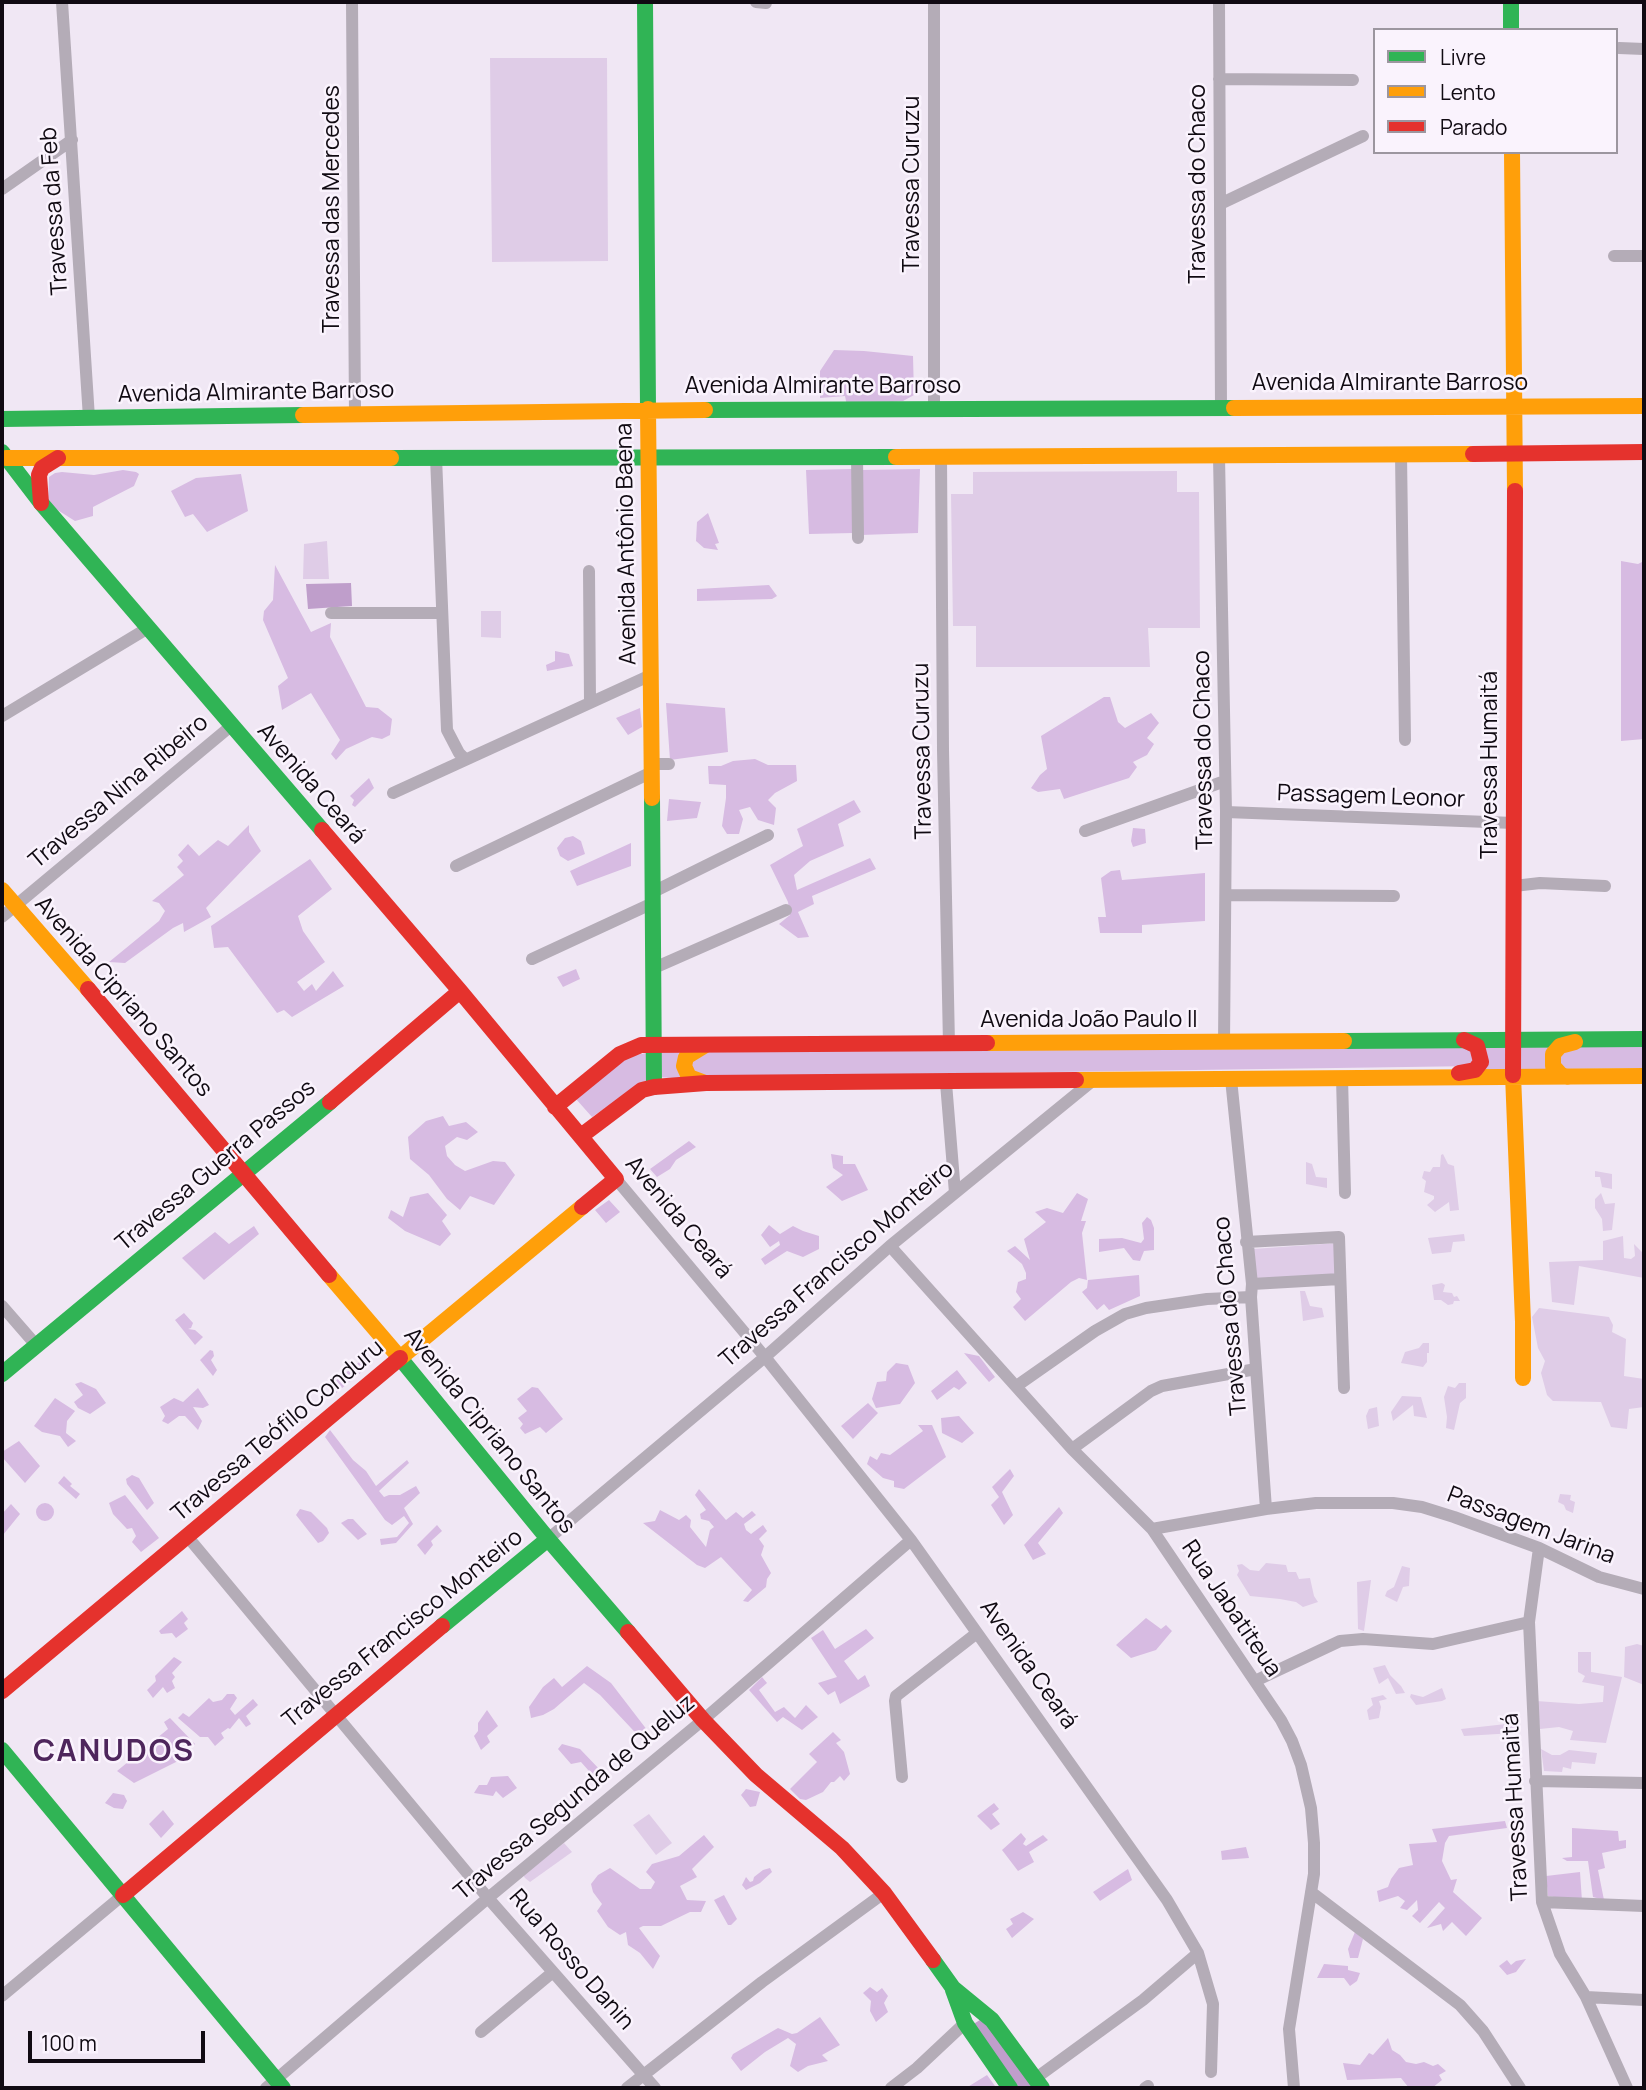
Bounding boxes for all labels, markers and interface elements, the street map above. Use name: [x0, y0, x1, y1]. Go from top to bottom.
legend: [1373, 28, 1618, 154]
text: Livre: [1440, 43, 1486, 71]
text: Lento: [1440, 78, 1496, 106]
street label: Travessa do Chaco: [1185, 84, 1213, 284]
street label: Travessa das Mercedes: [319, 85, 347, 333]
street label: Travessa Curuzu: [899, 96, 927, 272]
text: Parado: [1440, 113, 1508, 141]
street label: Travessa da Feb: [35, 126, 75, 296]
street label: Avenida Almirante Barroso: [1252, 370, 1528, 398]
street label: Avenida Almirante Barroso: [685, 373, 961, 401]
street label: Avenida Almirante Barroso: [118, 377, 394, 409]
street label: Avenida Antônio Baena: [611, 423, 643, 665]
street label: Travessa do Chaco: [1188, 650, 1220, 850]
street label: Travessa Curuzu: [908, 662, 938, 840]
street label: Travessa Humaitá: [1477, 671, 1505, 859]
street label: Travessa Nina Ribeiro: [24, 709, 214, 875]
street label: Avenida Ceará: [251, 718, 371, 850]
street label: Passagem Leonor: [1277, 780, 1465, 814]
street label: Avenida Cipriano Santos: [28, 891, 218, 1103]
street label: Avenida João Paulo II: [980, 1007, 1198, 1035]
street label: Travessa Guerra Passos: [111, 1075, 321, 1257]
street label: Avenida Ceará: [619, 1151, 737, 1285]
street label: Travessa Francisco Monteiro: [714, 1156, 960, 1374]
street label: Travessa do Chaco: [1209, 1215, 1253, 1417]
street label: Avenida Cipriano Santos: [398, 1323, 580, 1539]
street label: Travessa Teófilo Conduru: [166, 1334, 390, 1528]
street label: Passagem Jarina: [1443, 1481, 1619, 1571]
street label: Travessa Francisco Monteiro: [277, 1524, 529, 1734]
street label: Rua Jabatiteua: [1175, 1536, 1287, 1682]
street label: Avenida Ceará: [973, 1595, 1083, 1735]
street label: Travessa Segunda de Queluz: [449, 1689, 701, 1907]
street label: Travessa Humaitá: [1497, 1712, 1535, 1902]
district label: CANUDOS: [34, 1735, 194, 1771]
street label: Rua Rosso Danin: [503, 1884, 639, 2036]
scale bar: [32, 2016, 208, 2060]
text: 100 m: [41, 2029, 97, 2057]

